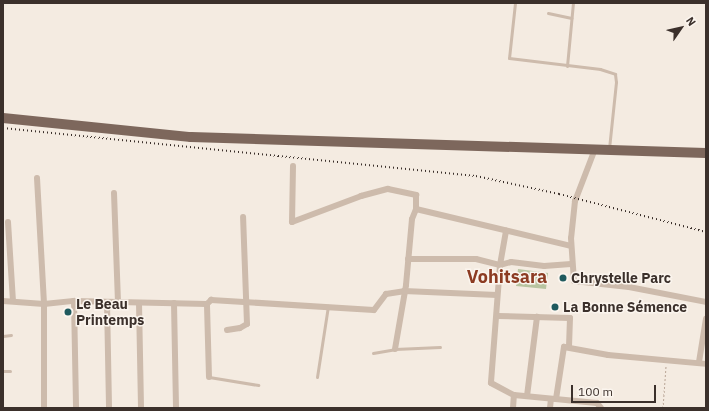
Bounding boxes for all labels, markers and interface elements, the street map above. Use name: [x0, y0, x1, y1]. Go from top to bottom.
north arrow: [661, 8, 701, 48]
text: N: [683, 14, 699, 29]
district label: Vohitsara: [467, 266, 547, 288]
place label: Chrystelle Parc: [571, 270, 671, 286]
marker: Chrystelle Parc: [558, 273, 568, 283]
place label: Le Beau Printemps: [76, 296, 144, 328]
place label: La Bonne Sémence: [563, 299, 687, 315]
marker: La Bonne Sémence: [550, 302, 560, 312]
marker: Le Beau Printemps: [63, 307, 73, 317]
scale bar: [573, 377, 658, 403]
text: 100 m: [578, 384, 613, 399]

